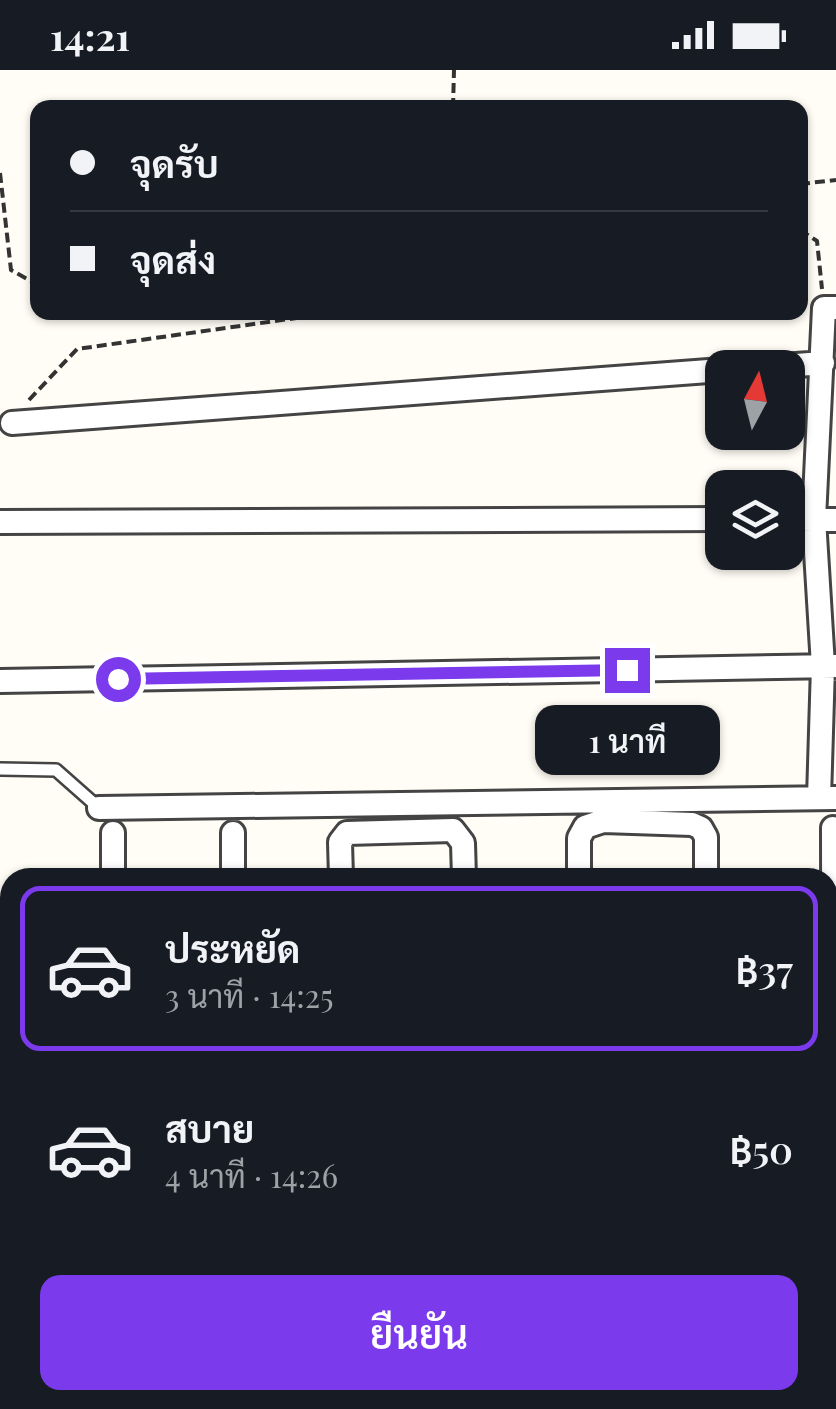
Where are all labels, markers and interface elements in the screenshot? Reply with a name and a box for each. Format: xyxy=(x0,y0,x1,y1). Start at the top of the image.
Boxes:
text: 14:21 xyxy=(50,10,130,61)
text: จุดรับ xyxy=(130,137,219,188)
text: จุดส่ง xyxy=(130,233,216,284)
north arrow xyxy=(705,350,805,450)
map controls xyxy=(705,350,805,570)
button: layers xyxy=(705,470,805,570)
route end xyxy=(605,648,650,693)
route start xyxy=(96,657,141,702)
callout: 1 นาที xyxy=(534,705,720,775)
text: 1 นาที xyxy=(589,718,666,761)
text: ประหยัด xyxy=(165,922,300,973)
icon: car xyxy=(45,924,135,1014)
text: ฿37 xyxy=(736,943,793,994)
text: 3 นาที · 14:25 xyxy=(165,973,333,1016)
text: สบาย xyxy=(165,1102,254,1153)
icon: car xyxy=(45,1104,135,1194)
text: ฿50 xyxy=(729,1123,793,1174)
text: 4 นาที · 14:26 xyxy=(165,1153,338,1196)
button: ยืนยัน xyxy=(40,1275,798,1390)

